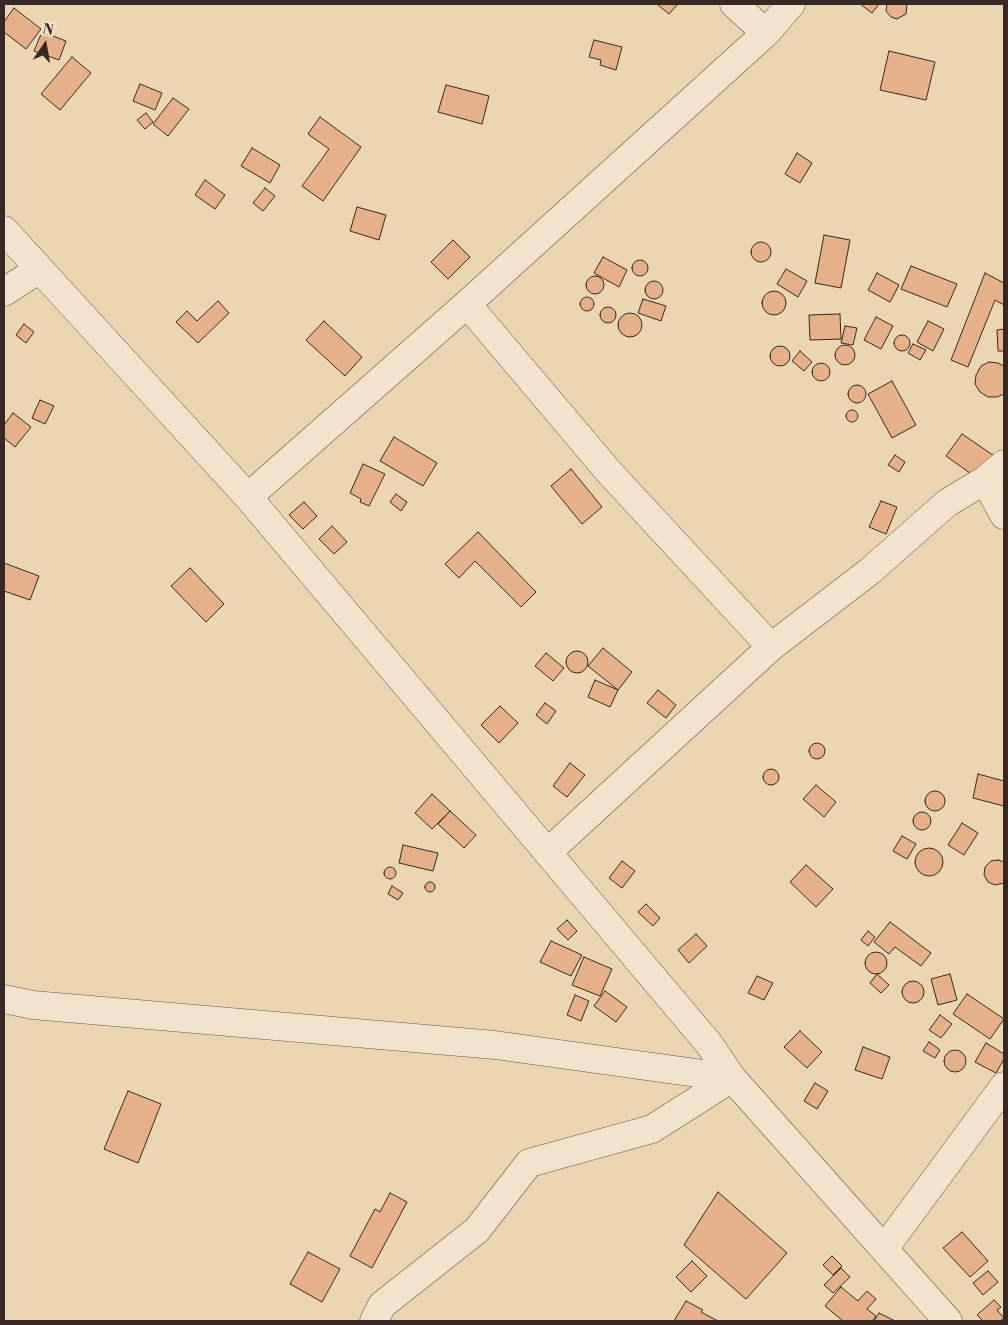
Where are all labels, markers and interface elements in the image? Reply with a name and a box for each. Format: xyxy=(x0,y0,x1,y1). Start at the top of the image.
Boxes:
north arrow xyxy=(20,20,70,70)
text: N xyxy=(41,20,55,40)

